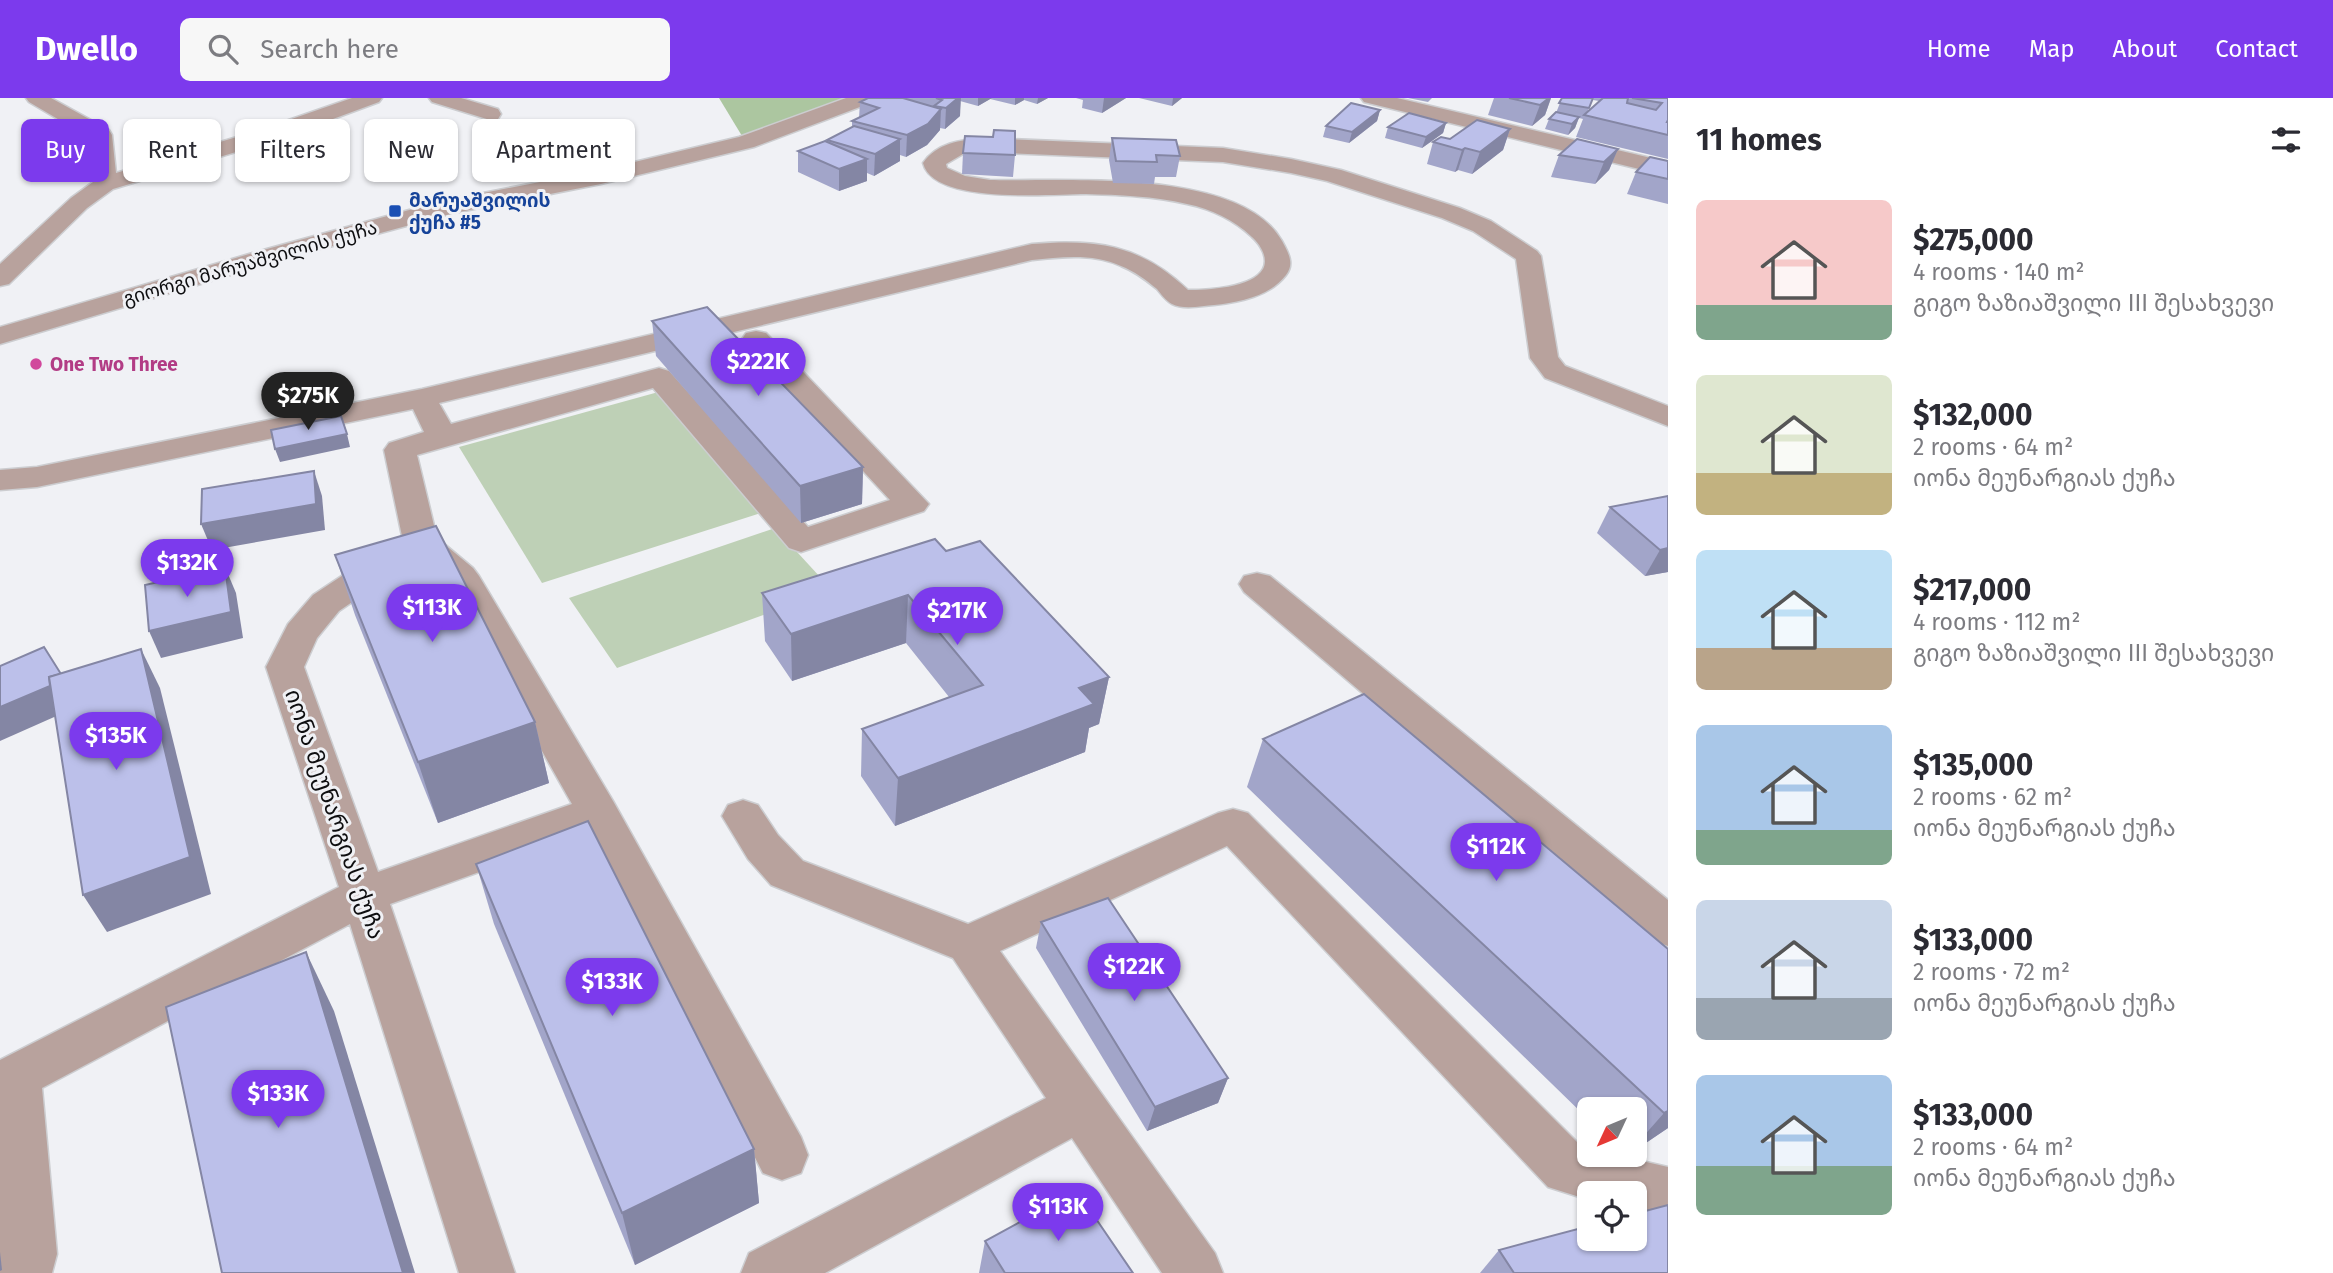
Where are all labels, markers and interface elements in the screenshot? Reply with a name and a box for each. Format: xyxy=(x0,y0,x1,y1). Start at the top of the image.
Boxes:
search box xyxy=(180,18,670,81)
text: Dwello xyxy=(35,29,138,69)
icon: search xyxy=(204,30,242,68)
text: Search here xyxy=(260,34,399,65)
text: Home xyxy=(1927,35,1991,63)
text: Map xyxy=(2029,35,2075,63)
text: About xyxy=(2113,35,2177,63)
text: Contact xyxy=(2215,35,2298,63)
chip: Buy xyxy=(21,119,109,182)
chip: Rent xyxy=(123,119,221,182)
chip: Filters xyxy=(235,119,350,182)
chip: New xyxy=(364,119,458,182)
chip: Apartment xyxy=(472,119,635,182)
icon: filters xyxy=(2267,121,2305,159)
text: 11 homes xyxy=(1696,122,1822,158)
place label: მარუაშვილის ქუჩა #5 xyxy=(409,189,550,234)
marker: მარუაშვილის ქუჩა #5 xyxy=(387,203,403,219)
street label: გიორგი მარუაშვილის ქუჩა xyxy=(120,216,380,311)
text: $275,000 xyxy=(1913,222,2034,258)
icon: home xyxy=(1752,228,1836,312)
text: 4 rooms · 140 m² xyxy=(1913,258,2084,286)
text: გიგო ზაზიაშვილი III შესახვევი xyxy=(1913,289,2274,317)
pin: $222K xyxy=(709,338,807,398)
text: $222K xyxy=(727,347,789,375)
place label: One Two Three xyxy=(50,353,178,376)
marker: One Two Three xyxy=(28,356,44,372)
pin: $275K xyxy=(259,372,357,432)
text: $275K xyxy=(277,381,339,409)
text: $132,000 xyxy=(1913,397,2033,433)
icon: home xyxy=(1752,403,1836,487)
text: 2 rooms · 64 m² xyxy=(1913,433,2073,461)
text: იონა მეუნარგიას ქუჩა xyxy=(1913,464,2176,492)
pin: $132K xyxy=(138,540,236,599)
text: $132K xyxy=(157,548,217,576)
text: $217,000 xyxy=(1913,572,2031,608)
icon: home xyxy=(1752,578,1836,662)
pin: $113K xyxy=(383,584,481,644)
pin: $217K xyxy=(908,588,1006,647)
text: $113K xyxy=(402,593,462,621)
text: $217K xyxy=(927,596,987,624)
text: 4 rooms · 112 m² xyxy=(1913,608,2080,636)
text: გიგო ზაზიაშვილი III შესახვევი xyxy=(1913,639,2274,667)
street label: იონა მეუნარგიას ქუჩა xyxy=(279,685,391,943)
pin: $135K xyxy=(67,712,165,772)
text: $135K xyxy=(85,721,147,749)
text: $135,000 xyxy=(1913,747,2033,783)
icon: home xyxy=(1752,753,1836,837)
text: 2 rooms · 62 m² xyxy=(1913,783,2072,811)
text: იონა მეუნარგიას ქუჩა xyxy=(1913,814,2176,842)
pin: $112K xyxy=(1447,824,1545,883)
text: $112K xyxy=(1466,832,1526,860)
text: $133,000 xyxy=(1913,922,2033,958)
icon: home xyxy=(1752,928,1836,1012)
pin: $122K xyxy=(1085,944,1183,1003)
text: $122K xyxy=(1104,952,1164,980)
pin: $133K xyxy=(563,958,661,1018)
text: 2 rooms · 72 m² xyxy=(1913,958,2070,986)
text: $133K xyxy=(582,967,642,995)
text: იონა მეუნარგიას ქუჩა xyxy=(1913,989,2176,1017)
pin: $133K xyxy=(229,1070,327,1130)
text: $133K xyxy=(248,1079,308,1107)
north arrow xyxy=(1577,1097,1647,1167)
map controls xyxy=(1577,1097,1647,1251)
text: $133,000 xyxy=(1913,1097,2033,1133)
icon: home xyxy=(1752,1103,1836,1187)
text: 2 rooms · 64 m² xyxy=(1913,1133,2073,1161)
text: იონა მეუნარგიას ქუჩა xyxy=(1913,1164,2176,1192)
button: locate xyxy=(1577,1181,1647,1251)
pin: $113K xyxy=(1009,1184,1107,1243)
text: $113K xyxy=(1028,1192,1088,1220)

